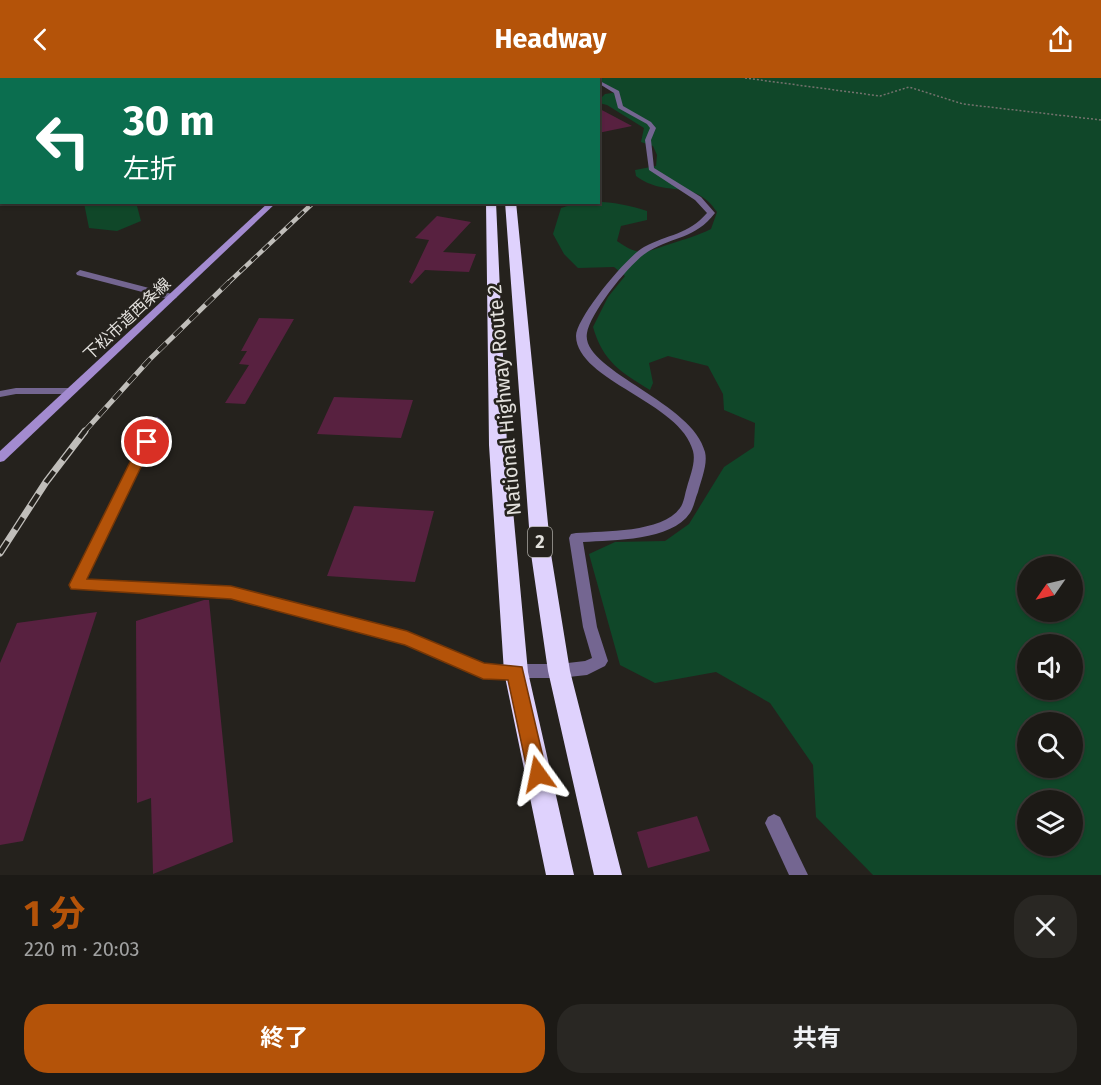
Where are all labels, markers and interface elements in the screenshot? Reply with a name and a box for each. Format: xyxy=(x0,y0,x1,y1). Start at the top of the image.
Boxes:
icon: back xyxy=(24,23,57,56)
text: Headway xyxy=(495,23,606,55)
icon: share xyxy=(1044,23,1077,56)
text: 30 m xyxy=(123,96,215,146)
icon: left xyxy=(24,102,102,180)
text: 左折 xyxy=(123,153,177,185)
street label: 下松市道西条線 xyxy=(80,274,174,364)
street label: National Highway Route 2 xyxy=(482,283,526,517)
pin xyxy=(121,416,172,467)
icon: arrive xyxy=(130,425,163,458)
road number: 2 xyxy=(528,527,552,557)
north arrow xyxy=(1017,556,1083,622)
map controls xyxy=(1017,556,1083,856)
button: sound xyxy=(1017,634,1083,700)
button: search xyxy=(1017,712,1083,778)
position arrow xyxy=(506,742,570,806)
button: layers xyxy=(1017,790,1083,856)
text: 1 分 xyxy=(24,892,85,936)
button: close xyxy=(1014,895,1077,958)
text: 220 m · 20:03 xyxy=(24,937,140,961)
button: 終了 xyxy=(24,1004,545,1073)
button: 共有 xyxy=(557,1004,1077,1073)

